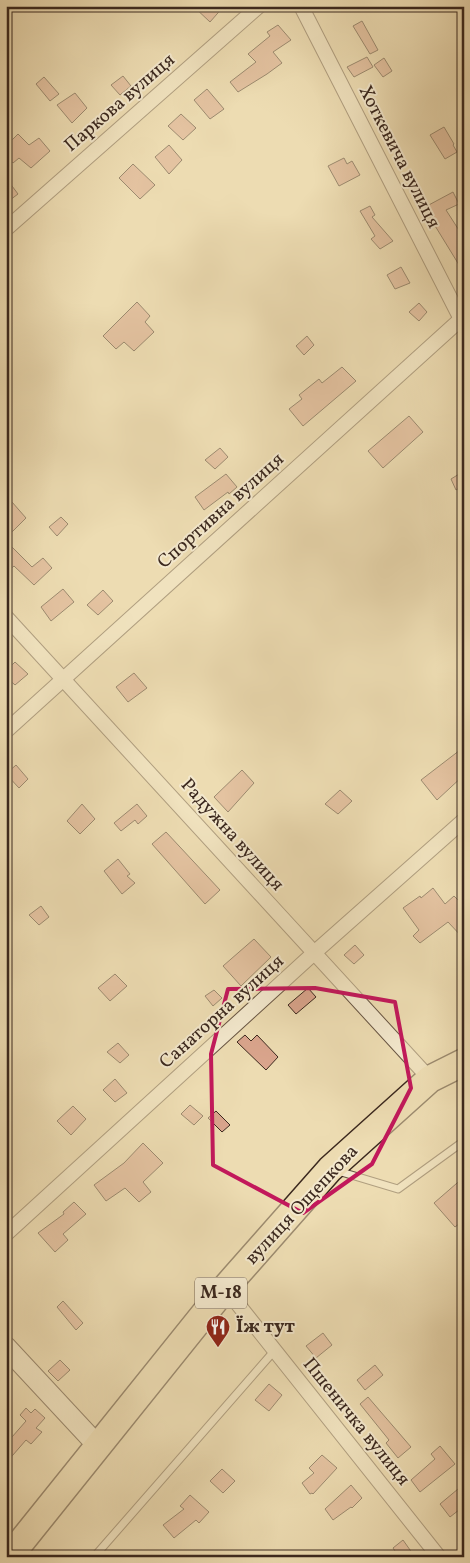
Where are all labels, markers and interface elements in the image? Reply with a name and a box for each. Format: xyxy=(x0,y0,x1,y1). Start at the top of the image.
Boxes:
street label: Паркова вулиця xyxy=(59,48,181,158)
street label: Хоткевича вулиця xyxy=(352,81,446,233)
street label: Спортивна вулиця xyxy=(152,447,290,575)
street label: Радужна вулиця xyxy=(174,773,290,897)
street label: Санаторна вулиця xyxy=(154,949,290,1075)
street label: вулиця Ощепкова xyxy=(239,1139,365,1271)
road number: М-18 xyxy=(195,1278,247,1309)
restaurant icon: Їж тут xyxy=(205,1314,231,1348)
place label: Їж тут xyxy=(236,1314,296,1340)
street label: Пшеничка вулиця xyxy=(296,1352,416,1492)

